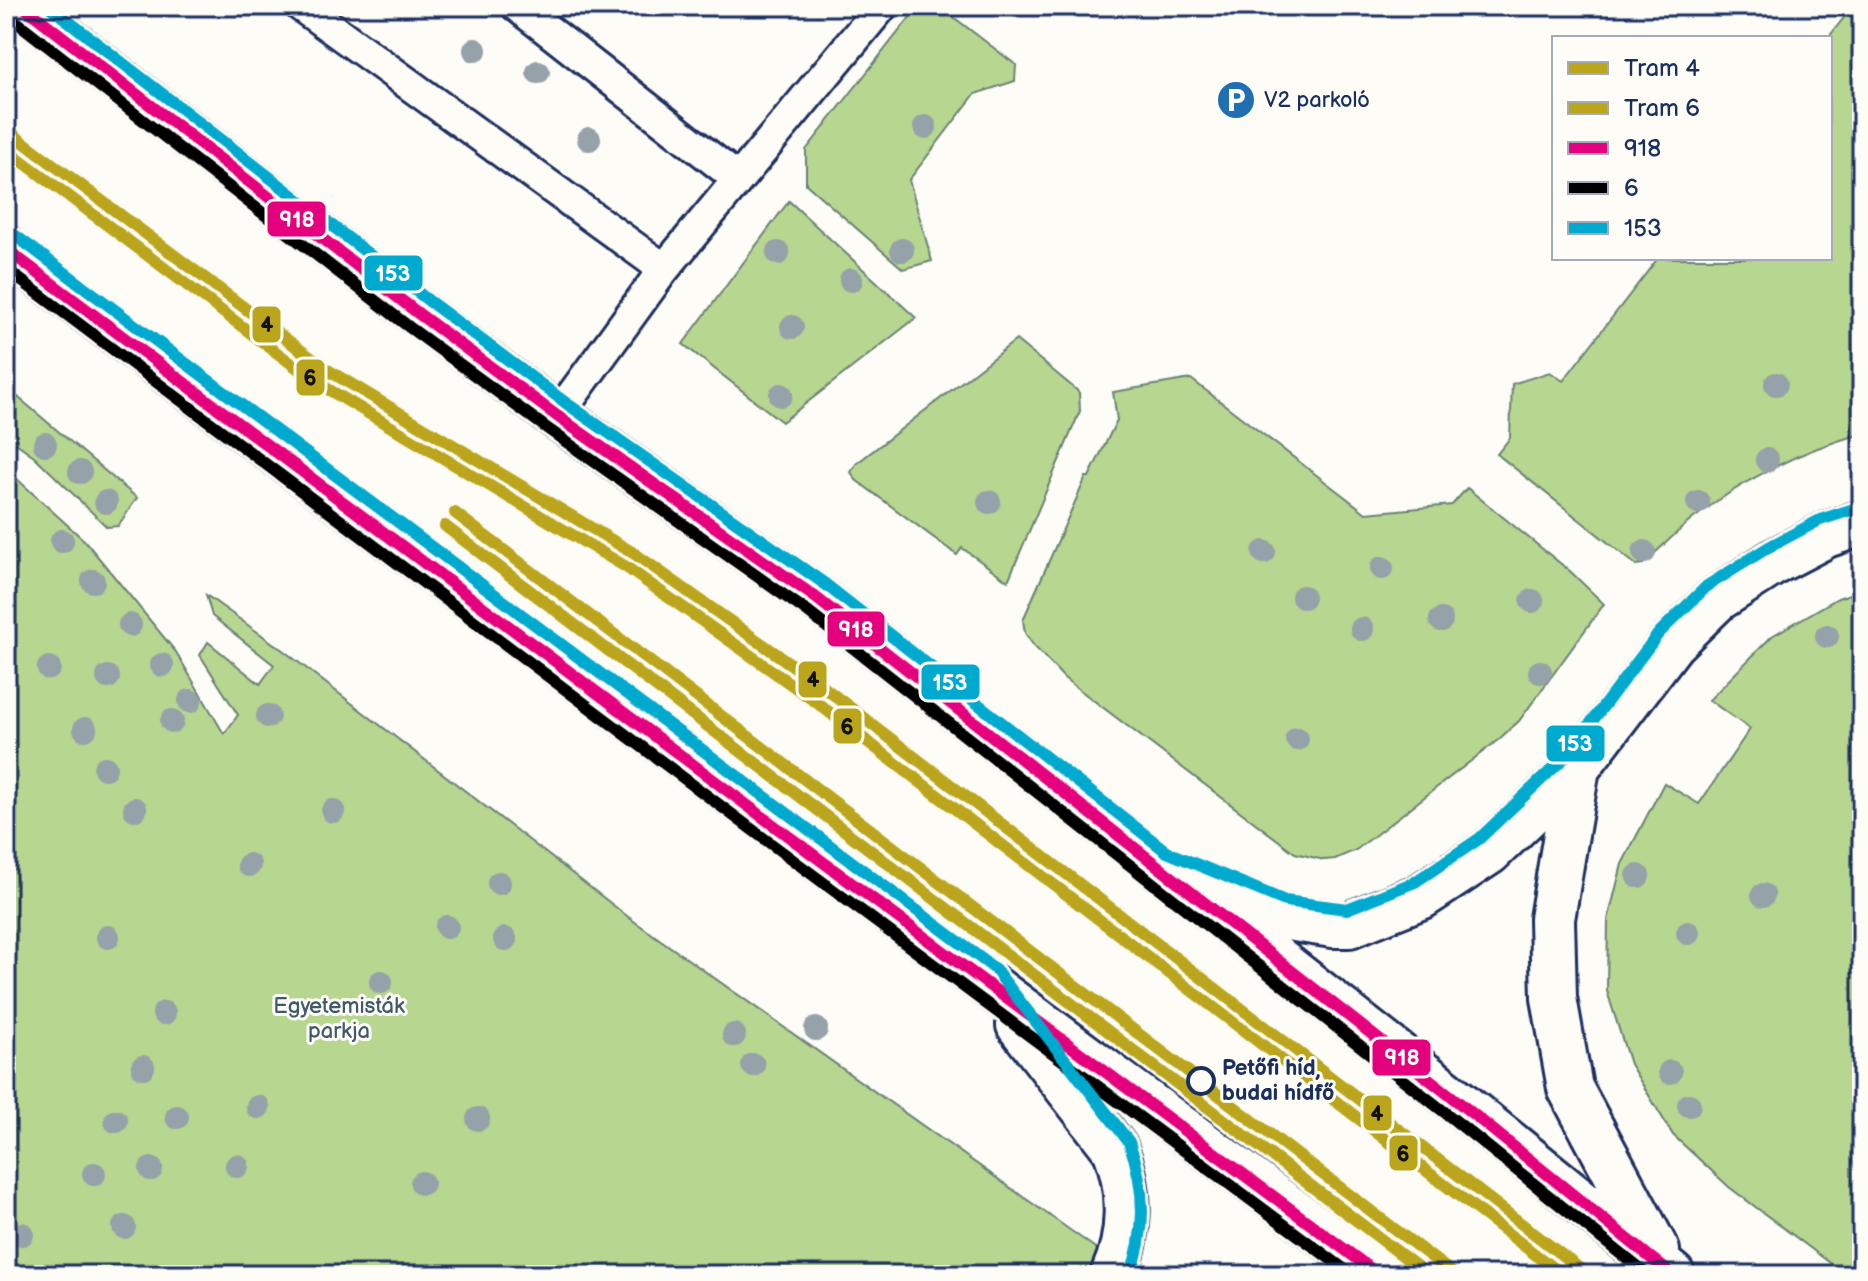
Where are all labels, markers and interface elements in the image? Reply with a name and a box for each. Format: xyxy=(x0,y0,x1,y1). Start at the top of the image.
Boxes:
legend xyxy=(1552,36,1832,260)
text: Tram 4 xyxy=(1624,54,1700,83)
parking icon: V2 parkoló xyxy=(1215,79,1257,121)
place label: V2 parkoló xyxy=(1264,87,1370,114)
text: Tram 6 xyxy=(1624,94,1700,123)
text: 918 xyxy=(1624,134,1661,163)
text: 6 xyxy=(1624,174,1639,203)
line badge: 918 xyxy=(266,200,327,238)
text: 918 xyxy=(279,207,315,234)
text: 153 xyxy=(1624,214,1662,243)
line badge: 153 xyxy=(363,254,424,292)
text: 153 xyxy=(376,261,411,288)
line badge: 4 xyxy=(251,305,282,344)
text: 4 xyxy=(261,312,274,339)
line badge: 6 xyxy=(295,358,326,397)
text: 6 xyxy=(303,365,317,392)
line badge: 918 xyxy=(826,610,886,648)
text: 918 xyxy=(838,617,874,644)
line badge: 4 xyxy=(797,660,828,699)
line badge: 153 xyxy=(920,663,981,701)
text: 4 xyxy=(807,667,820,694)
text: 153 xyxy=(933,670,968,697)
line badge: 6 xyxy=(832,707,863,745)
text: 6 xyxy=(840,714,854,741)
line badge: 153 xyxy=(1545,724,1606,763)
text: 153 xyxy=(1558,731,1593,758)
park label: Egyetemisták parkja xyxy=(273,993,405,1045)
line badge: 918 xyxy=(1371,1038,1432,1077)
text: 918 xyxy=(1384,1045,1420,1072)
place label: Petőfi híd, budai hídfő xyxy=(1222,1055,1334,1107)
marker: Petőfi híd, budai hídfő xyxy=(1187,1067,1215,1095)
line badge: 4 xyxy=(1362,1094,1393,1132)
text: 4 xyxy=(1371,1101,1384,1128)
line badge: 6 xyxy=(1388,1134,1419,1172)
text: 6 xyxy=(1396,1141,1410,1168)

